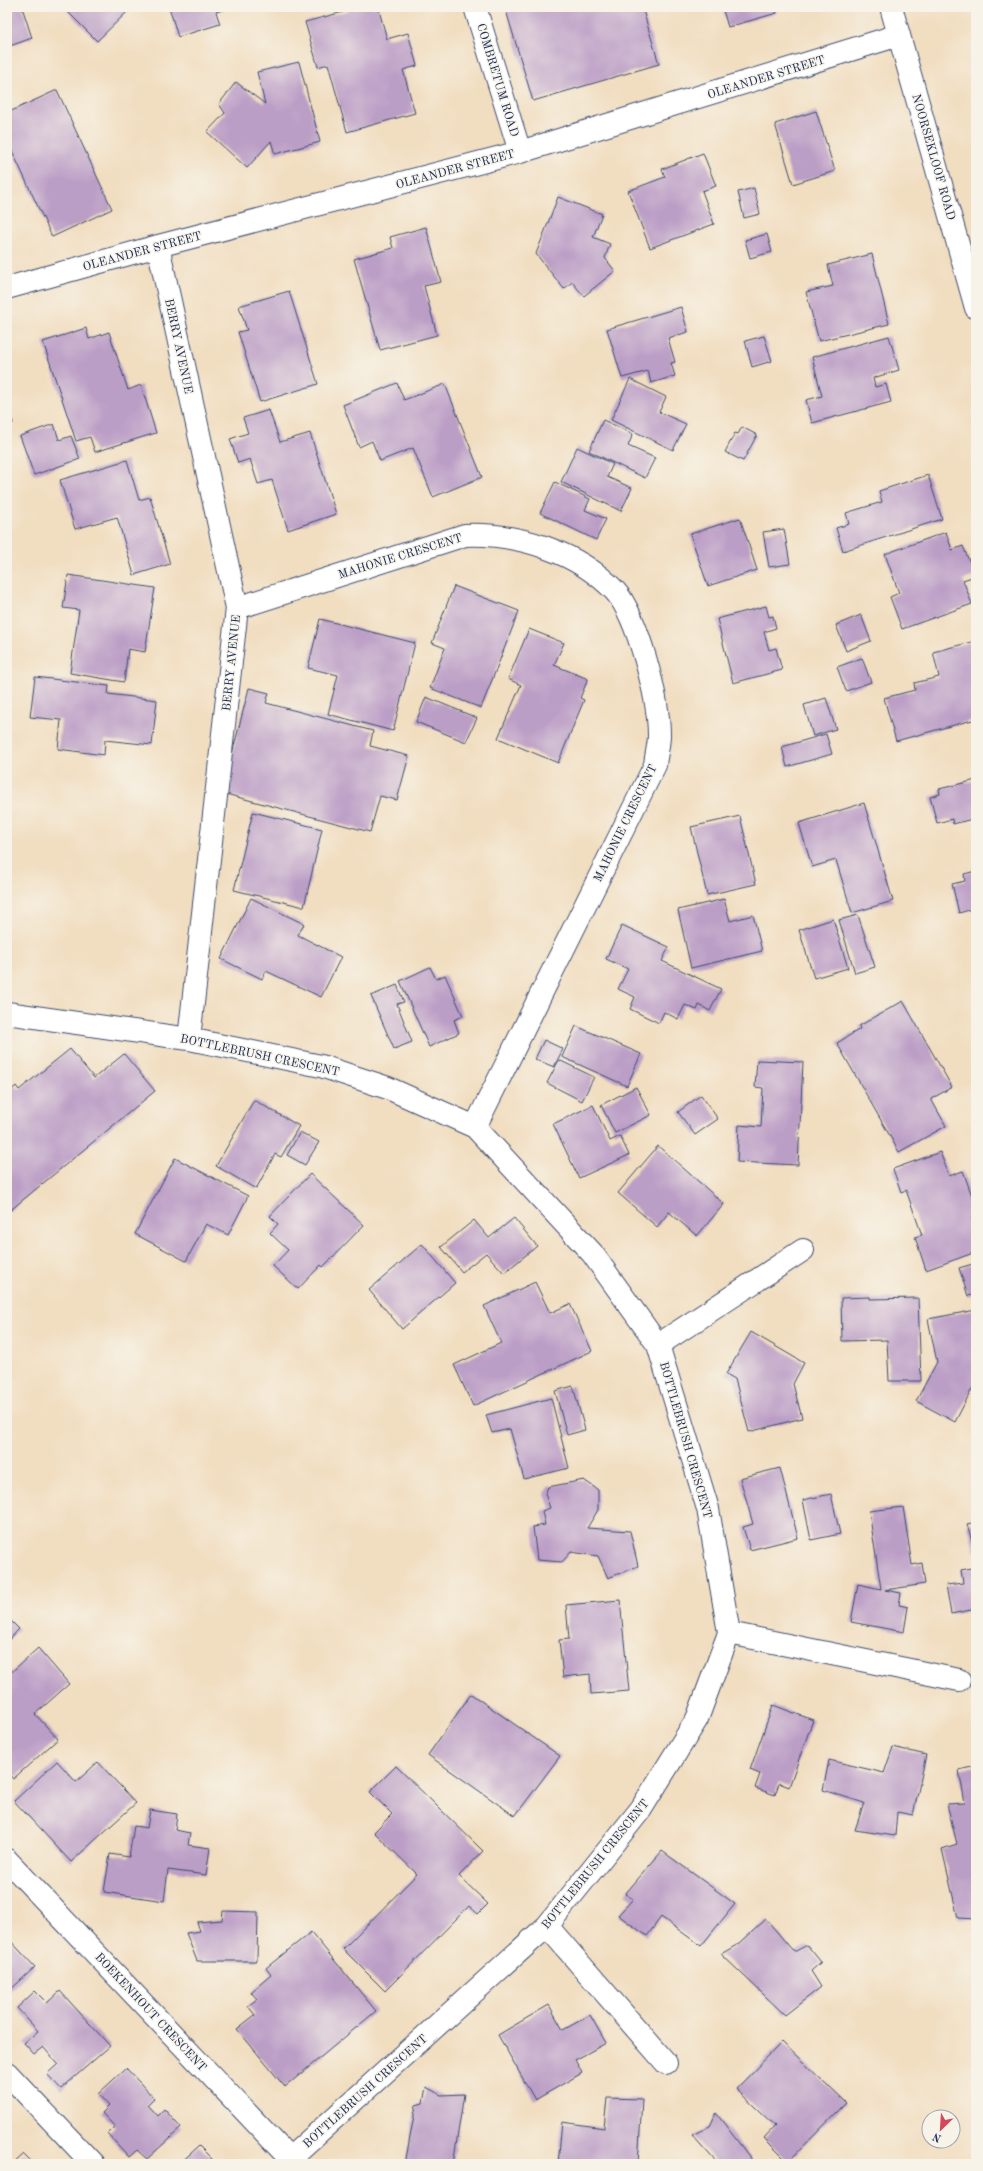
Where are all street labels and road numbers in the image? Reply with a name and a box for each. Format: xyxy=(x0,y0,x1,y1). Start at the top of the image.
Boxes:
street label: COMBRETUM ROAD xyxy=(474,22,520,138)
street label: OLEANDER STREET xyxy=(706,54,827,102)
street label: NOORSEKLOOF ROAD xyxy=(909,93,957,222)
street label: OLEANDER STREET xyxy=(395,148,516,192)
street label: OLEANDER STREET xyxy=(82,230,203,274)
street label: BERRY AVENUE xyxy=(162,298,194,395)
street label: MAHONIE CRESCENT xyxy=(337,532,464,582)
street label: BERRY AVENUE xyxy=(221,614,243,712)
street label: MAHONIE CRESCENT xyxy=(592,763,660,884)
street label: BOTTLEBRUSH CRESCENT xyxy=(179,1033,341,1079)
street label: BOTTLEBRUSH CRESCENT xyxy=(657,1360,713,1520)
street label: BOTTLEBRUSH CRESCENT xyxy=(540,1798,652,1932)
street label: BOEKENHOUT CRESCENT xyxy=(92,1951,208,2074)
street label: BOTTLEBRUSH CRESCENT xyxy=(301,2033,430,2151)

